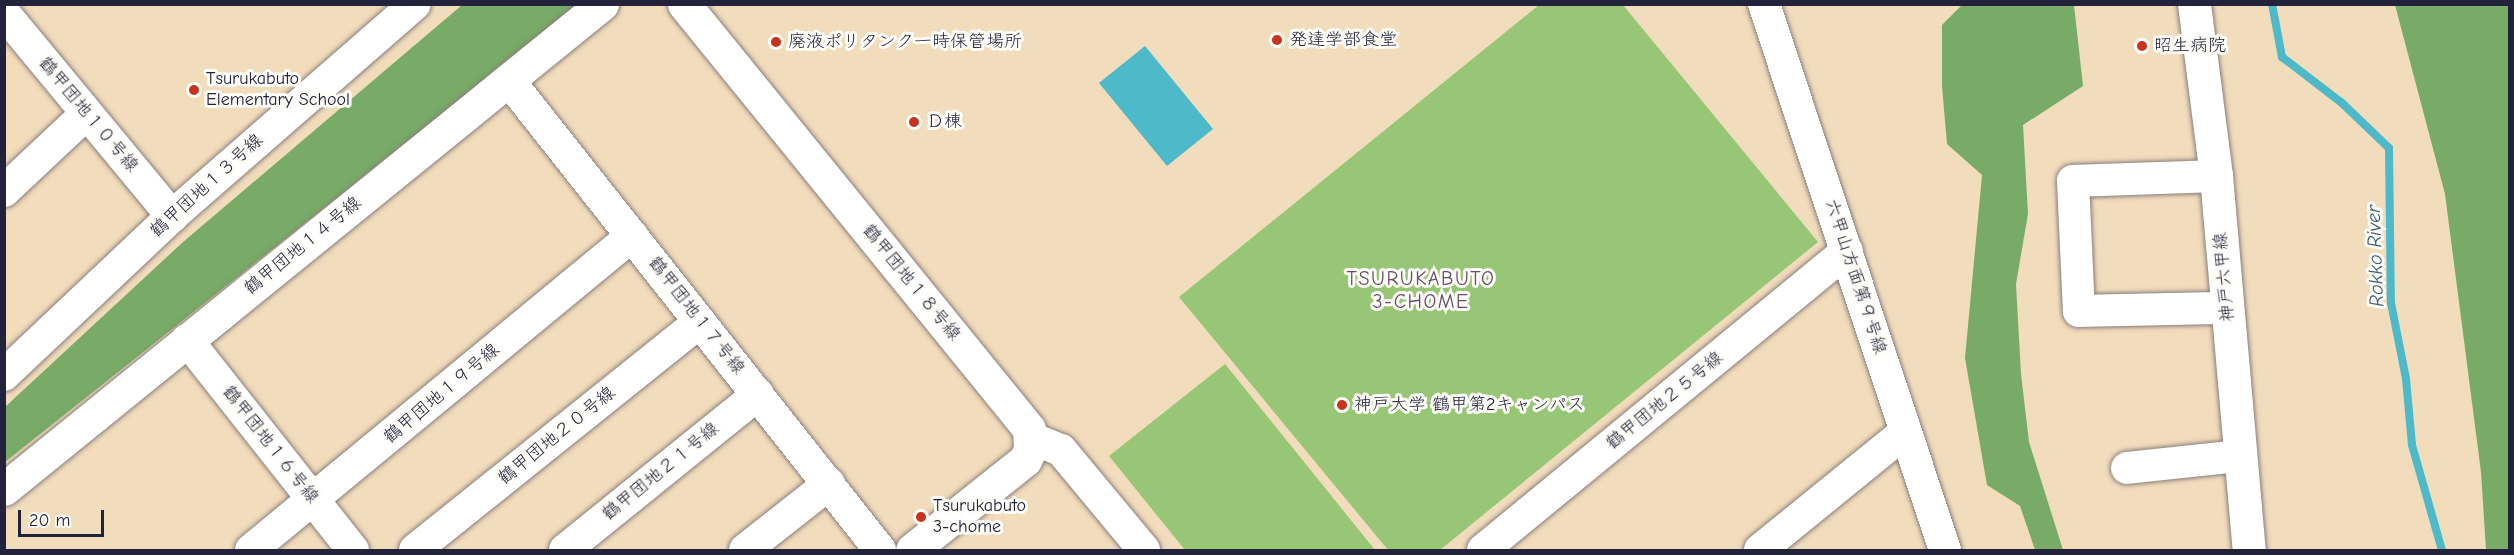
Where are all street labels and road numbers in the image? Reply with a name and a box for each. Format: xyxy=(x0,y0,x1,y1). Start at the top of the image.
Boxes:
street label: 鶴甲団地１０号線 xyxy=(33,53,143,177)
street label: 鶴甲団地１３号線 xyxy=(146,130,268,242)
street label: 鶴甲団地１４号線 xyxy=(240,192,366,300)
street label: 六甲山方面第９号線 xyxy=(1820,197,1890,357)
street label: 鶴甲団地１８号線 xyxy=(857,220,965,346)
street label: 神戸六甲線 xyxy=(2210,231,2240,323)
street label: 鶴甲団地１７号線 xyxy=(643,253,749,379)
street label: 鶴甲団地１９号線 xyxy=(380,339,504,449)
street label: 鶴甲団地２５号線 xyxy=(1602,347,1728,455)
street label: 鶴甲団地１６号線 xyxy=(217,382,323,508)
street label: 鶴甲団地２０号線 xyxy=(494,382,620,490)
street label: 鶴甲団地２１号線 xyxy=(598,418,724,526)

